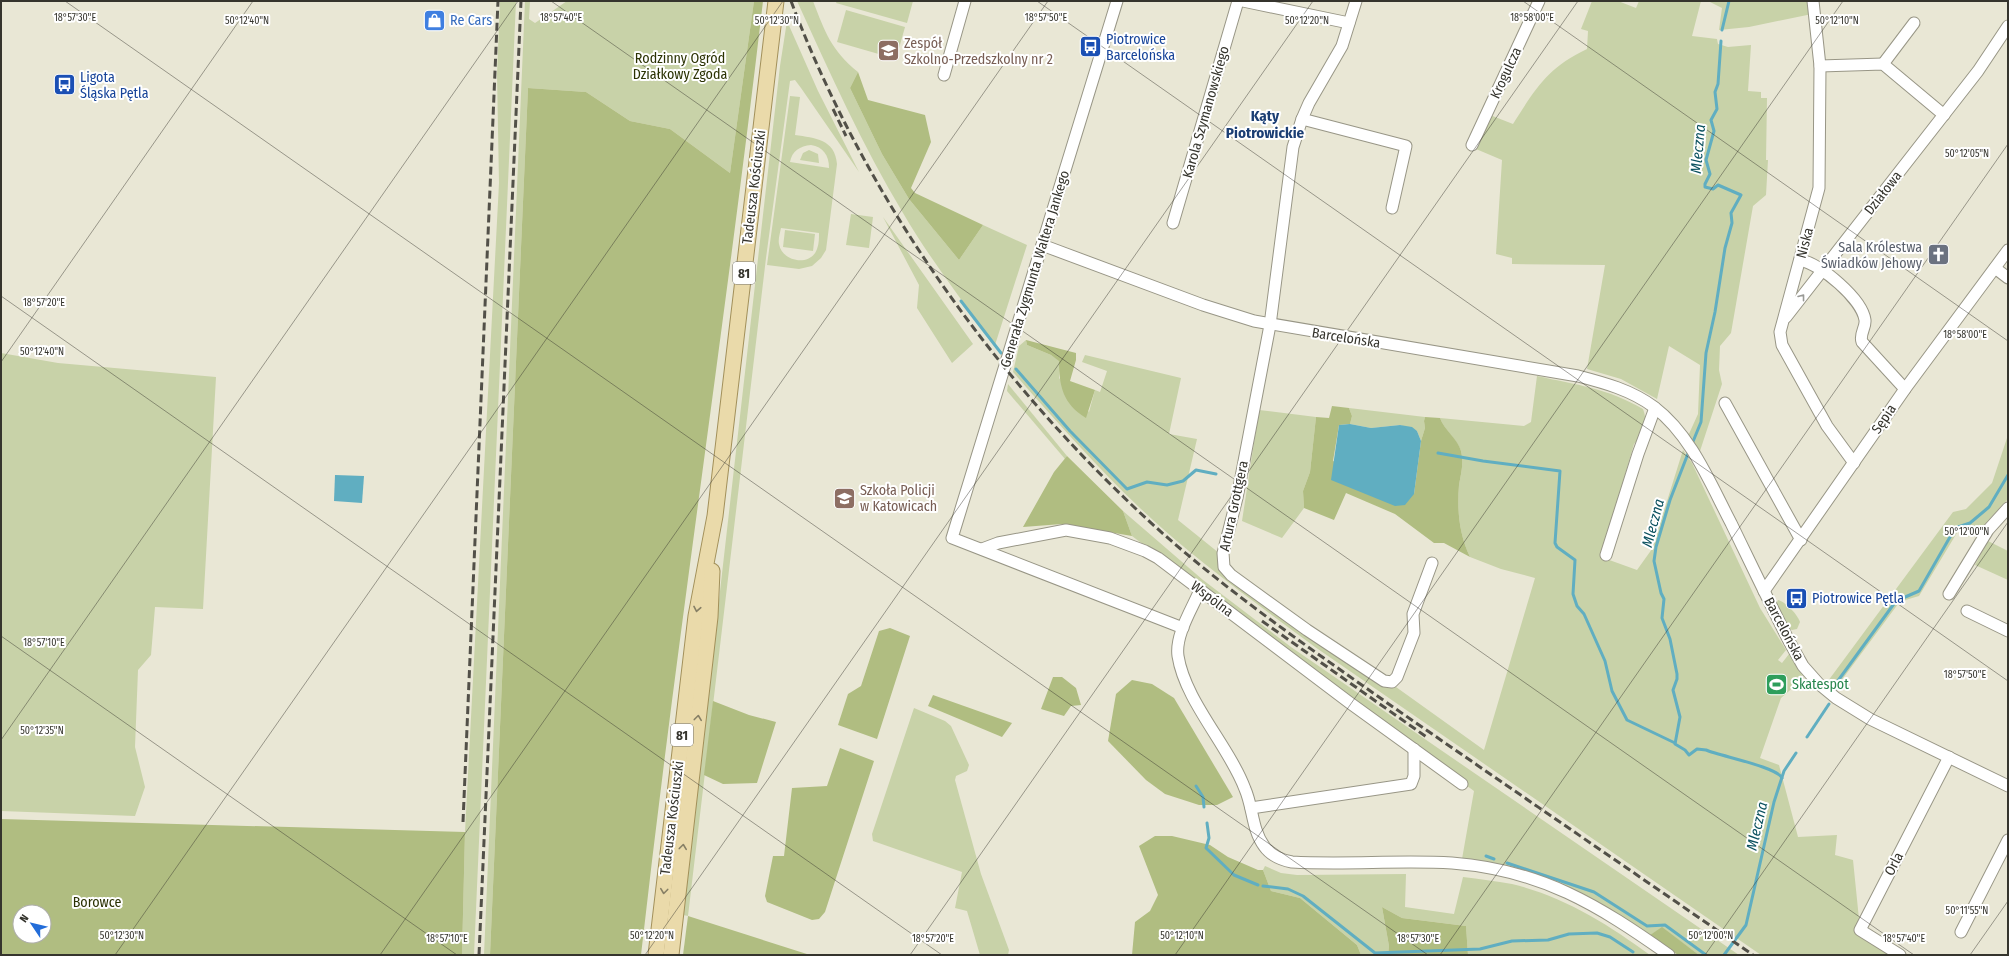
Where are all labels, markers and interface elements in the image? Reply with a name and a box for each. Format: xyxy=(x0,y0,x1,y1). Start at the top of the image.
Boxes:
shop icon: Re Cars xyxy=(421,7,447,33)
text: 18°57'30"E xyxy=(54,12,96,24)
place label: Re Cars xyxy=(450,12,492,29)
text: 18°57'40"E xyxy=(540,12,582,24)
text: 18°57'50"E xyxy=(1025,12,1067,24)
text: 18°58'00"E xyxy=(1510,12,1554,24)
text: 50°12'40"N xyxy=(225,15,269,27)
text: 50°12'30"N xyxy=(755,15,799,27)
text: 50°12'20"N xyxy=(1285,15,1329,27)
text: 50°12'10"N xyxy=(1815,15,1859,27)
place label: Piotrowice Barcelońska xyxy=(1106,31,1175,64)
bus stop icon: Piotrowice Barcelońska xyxy=(1078,34,1104,60)
place label: Zespół Szkolno-Przedszkolny nr 2 xyxy=(904,35,1053,68)
school or university icon: Zespół Szkolno-Przedszkolny nr 2 xyxy=(876,38,902,64)
street label: Karola Szymanowskiego xyxy=(1179,44,1233,180)
street label: Krogulcza xyxy=(1487,44,1525,101)
park label: Rodzinny Ogród Działkowy Zgoda xyxy=(633,50,727,83)
place label: Ligota Śląska Pętla xyxy=(80,69,149,102)
bus stop icon: Ligota Śląska Pętla xyxy=(51,72,77,98)
district label: Kąty Piotrowickie xyxy=(1226,107,1305,142)
water label: Mleczna xyxy=(1687,123,1709,174)
street label: Tadeusza Kościuszki xyxy=(739,129,769,245)
text: 50°12'05"N xyxy=(1945,148,1989,160)
street label: Generała Zygmunta Waltera Jankego xyxy=(997,168,1073,370)
street label: Działowa xyxy=(1861,168,1905,218)
street label: Niska xyxy=(1793,226,1817,260)
place label: Sala Królestwa Świadków Jehowy xyxy=(1821,239,1923,272)
church icon: Sala Królestwa Świadków Jehowy xyxy=(1925,242,1951,268)
road number: 81 xyxy=(733,262,755,284)
one-way arrow xyxy=(1797,294,1804,301)
text: 18°57'20"E xyxy=(23,297,65,309)
street label: Barcelońska xyxy=(1311,324,1382,352)
text: 18°58'00"E xyxy=(1943,329,1987,341)
text: 50°12'40"N xyxy=(20,346,64,358)
street label: Sępia xyxy=(1868,401,1900,437)
street label: Artura Grottgera xyxy=(1216,459,1252,553)
place label: Szkoła Policji w Katowicach xyxy=(860,482,937,515)
school or university icon: Szkoła Policji w Katowicach xyxy=(831,485,857,511)
water label: Mleczna xyxy=(1638,497,1668,549)
text: 50°12'00"N xyxy=(1945,526,1989,538)
street label: Wspólna xyxy=(1187,577,1237,621)
bus stop icon: Piotrowice Pętla xyxy=(1784,585,1810,611)
place label: Piotrowice Pętla xyxy=(1812,590,1904,607)
street label: Barcelońska xyxy=(1760,594,1808,664)
one-way arrow xyxy=(694,606,702,612)
text: 18°57'10"E xyxy=(23,637,65,649)
text: 18°57'50"E xyxy=(1944,669,1986,681)
sports icon: Skatespot xyxy=(1763,671,1789,697)
place label: Skatespot xyxy=(1792,676,1849,693)
one-way arrow xyxy=(694,715,703,721)
road number: 81 xyxy=(671,724,693,746)
text: 50°12'35"N xyxy=(20,725,64,737)
street label: Tadeusza Kościuszki xyxy=(657,760,687,876)
water label: Mleczna xyxy=(1743,800,1771,852)
one-way arrow xyxy=(679,844,688,850)
street label: Orla xyxy=(1881,849,1907,879)
one-way arrow xyxy=(660,888,669,894)
park label: Borowce xyxy=(73,894,121,911)
north arrow xyxy=(12,904,52,944)
text: 50°11'55"N xyxy=(1946,905,1988,917)
text: N xyxy=(17,912,31,925)
text: 50°12'30"N xyxy=(100,930,144,942)
text: 50°12'20"N xyxy=(630,930,674,942)
text: 50°12'10"N xyxy=(1160,930,1204,942)
text: 50°12'00"N xyxy=(1689,930,1733,942)
text: 18°57'10"E xyxy=(426,933,468,945)
text: 18°57'20"E xyxy=(912,933,954,945)
text: 18°57'30"E xyxy=(1397,933,1439,945)
text: 18°57'40"E xyxy=(1883,933,1925,945)

